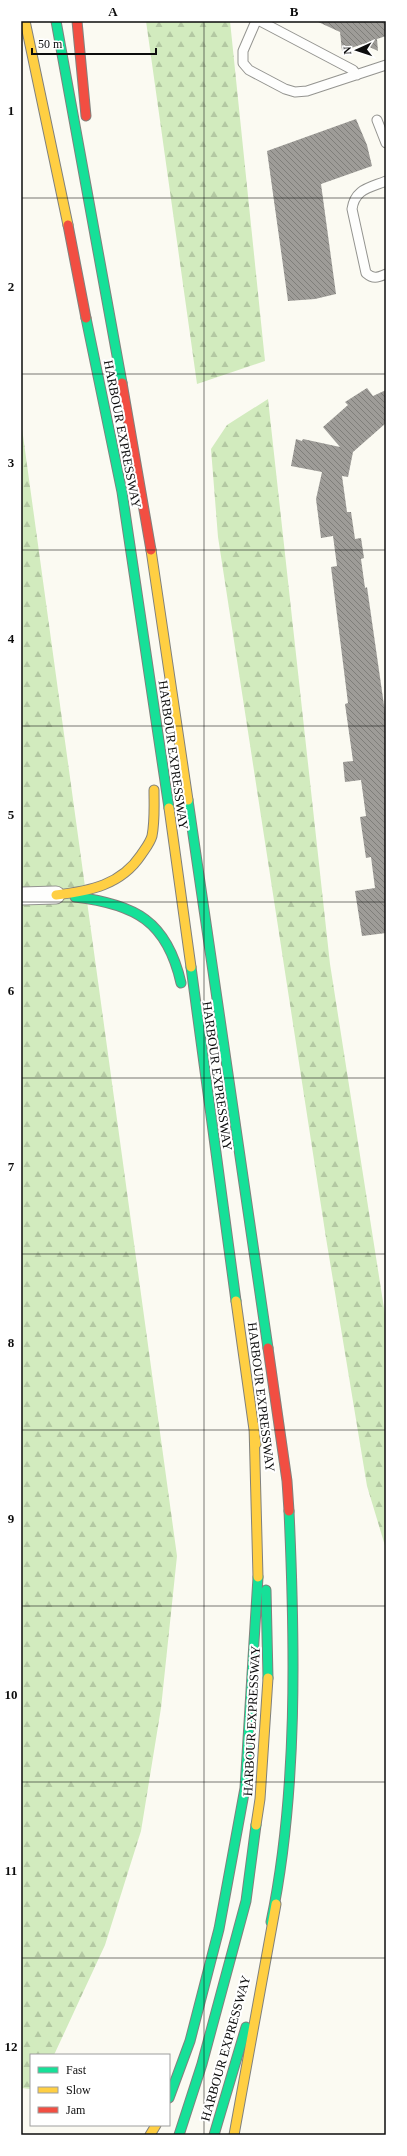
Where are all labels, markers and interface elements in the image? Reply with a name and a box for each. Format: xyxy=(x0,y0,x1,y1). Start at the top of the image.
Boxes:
text: A xyxy=(108,4,118,19)
text: B xyxy=(290,4,299,19)
scale bar xyxy=(32,30,156,56)
north arrow xyxy=(337,30,377,70)
text: 50 m xyxy=(38,37,63,51)
text: N xyxy=(341,46,353,55)
text: 1 xyxy=(8,103,14,118)
text: 2 xyxy=(8,279,14,294)
street label: HARBOUR EXPRESSWAY xyxy=(101,359,144,510)
text: 3 xyxy=(8,455,15,470)
text: 4 xyxy=(8,631,15,646)
street label: HARBOUR EXPRESSWAY xyxy=(156,679,192,831)
text: 5 xyxy=(8,807,15,822)
text: 6 xyxy=(8,983,15,998)
street label: HARBOUR EXPRESSWAY xyxy=(200,1000,236,1152)
text: 7 xyxy=(8,1159,15,1174)
street label: HARBOUR EXPRESSWAY xyxy=(245,1321,278,1473)
text: 8 xyxy=(8,1335,15,1350)
text: 9 xyxy=(8,1511,15,1526)
street label: HARBOUR EXPRESSWAY xyxy=(240,1645,263,1797)
text: 10 xyxy=(5,1687,18,1702)
text: 11 xyxy=(5,1863,17,1878)
street label: HARBOUR EXPRESSWAY xyxy=(197,1973,254,2123)
text: 12 xyxy=(5,2039,18,2054)
legend xyxy=(30,2054,170,2126)
text: Fast xyxy=(66,2063,87,2077)
text: Slow xyxy=(66,2083,91,2097)
text: Jam xyxy=(66,2103,86,2117)

